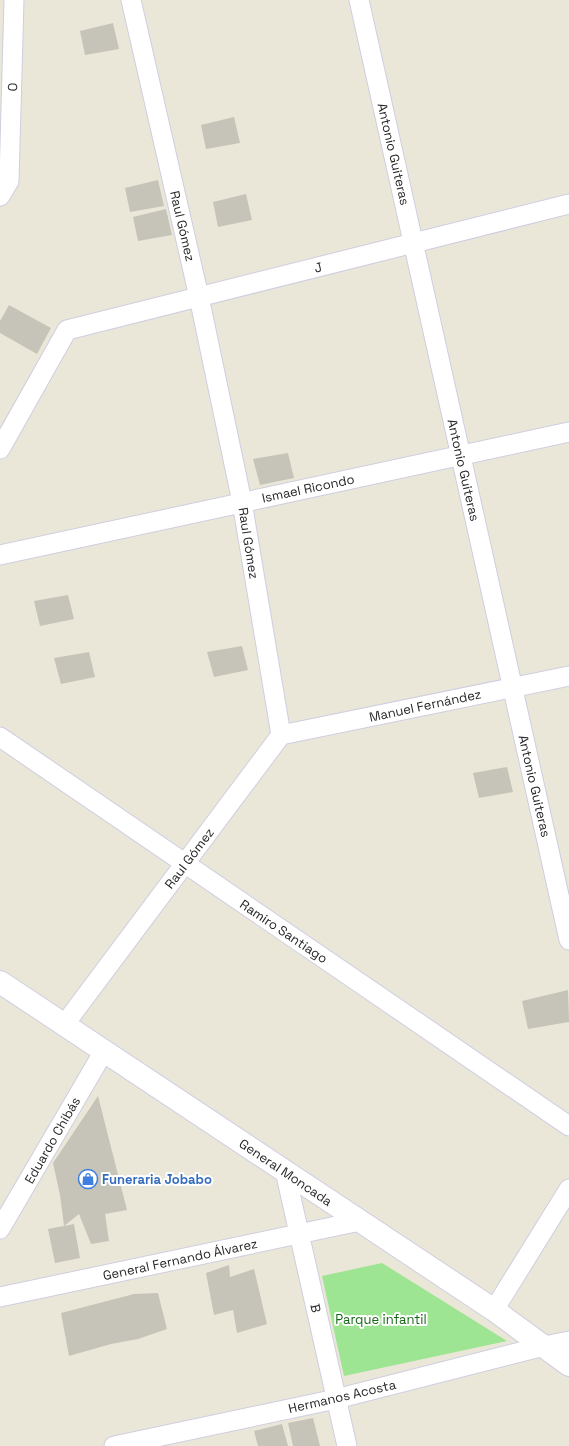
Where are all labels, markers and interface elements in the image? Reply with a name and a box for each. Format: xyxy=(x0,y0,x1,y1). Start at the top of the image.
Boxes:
street label: O xyxy=(4,83,21,92)
street label: Antonio Guiteras xyxy=(373,101,414,207)
street label: Raul Gómez xyxy=(166,189,199,263)
street label: J xyxy=(312,258,324,277)
street label: Antonio Guiteras xyxy=(443,417,484,523)
street label: Ismael Ricondo xyxy=(260,470,356,507)
street label: Raul Gómez xyxy=(234,506,263,580)
street label: Manuel Fernández xyxy=(367,685,483,726)
street label: Antonio Guiteras xyxy=(514,733,555,839)
street label: Raul Gómez xyxy=(161,824,218,892)
street label: Ramiro Santiago xyxy=(237,896,331,967)
street label: Eduardo Chibás xyxy=(21,1094,84,1187)
street label: General Moncada xyxy=(236,1135,336,1210)
shop icon: Funeraria Jobabo xyxy=(77,1168,99,1190)
place label: Funeraria Jobabo xyxy=(102,1171,212,1188)
street label: General Fernando Álvarez xyxy=(101,1235,259,1284)
street label: B xyxy=(306,1302,325,1314)
park label: Parque infantil xyxy=(335,1311,427,1328)
street label: Hermanos Acosta xyxy=(287,1376,398,1417)

